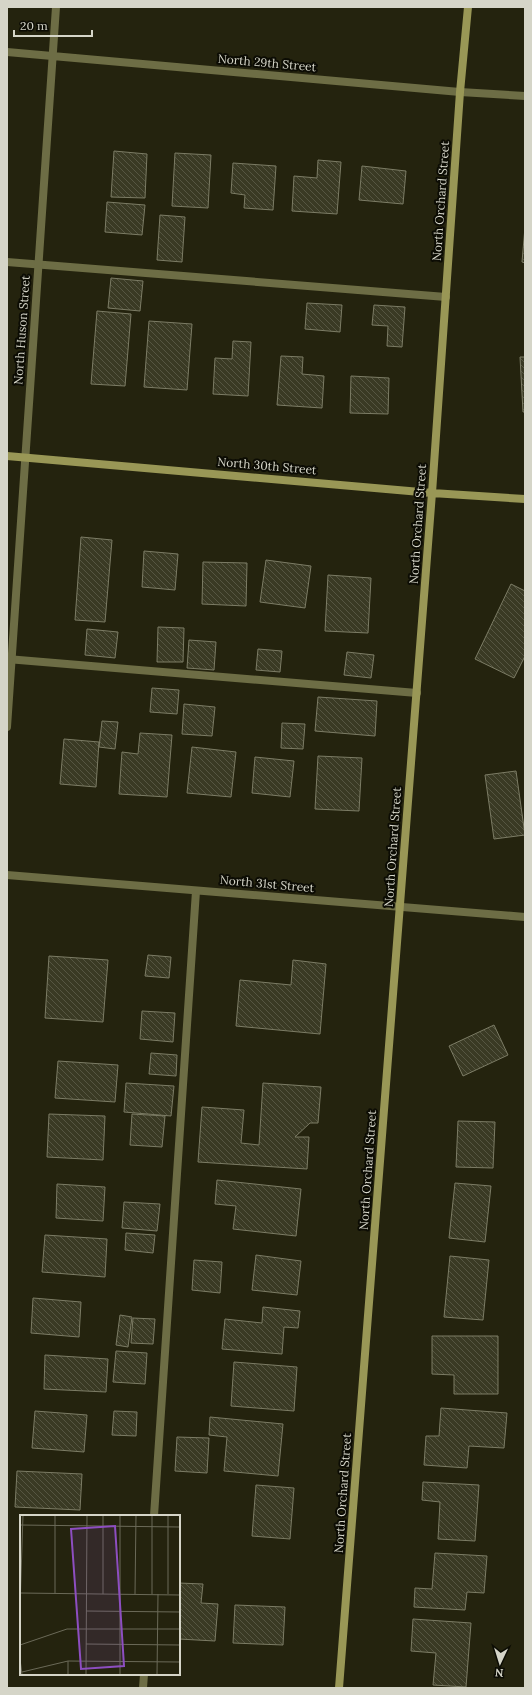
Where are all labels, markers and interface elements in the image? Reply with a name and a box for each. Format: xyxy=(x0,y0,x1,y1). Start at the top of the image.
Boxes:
scale bar xyxy=(14,12,92,38)
text: 20 m xyxy=(20,18,48,33)
street label: North 29th Street xyxy=(217,51,317,74)
street label: North Orchard Street xyxy=(429,140,452,261)
street label: North Huson Street xyxy=(10,274,33,385)
street label: North 30th Street xyxy=(217,454,318,477)
street label: North Orchard Street xyxy=(406,463,429,584)
street label: North Orchard Street xyxy=(381,786,404,907)
street label: North 31st Street xyxy=(219,872,315,895)
street label: North Orchard Street xyxy=(356,1109,379,1230)
street label: North Orchard Street xyxy=(331,1432,354,1553)
inset map xyxy=(20,1515,180,1675)
north arrow xyxy=(480,1643,520,1683)
text: N xyxy=(494,1666,504,1680)

